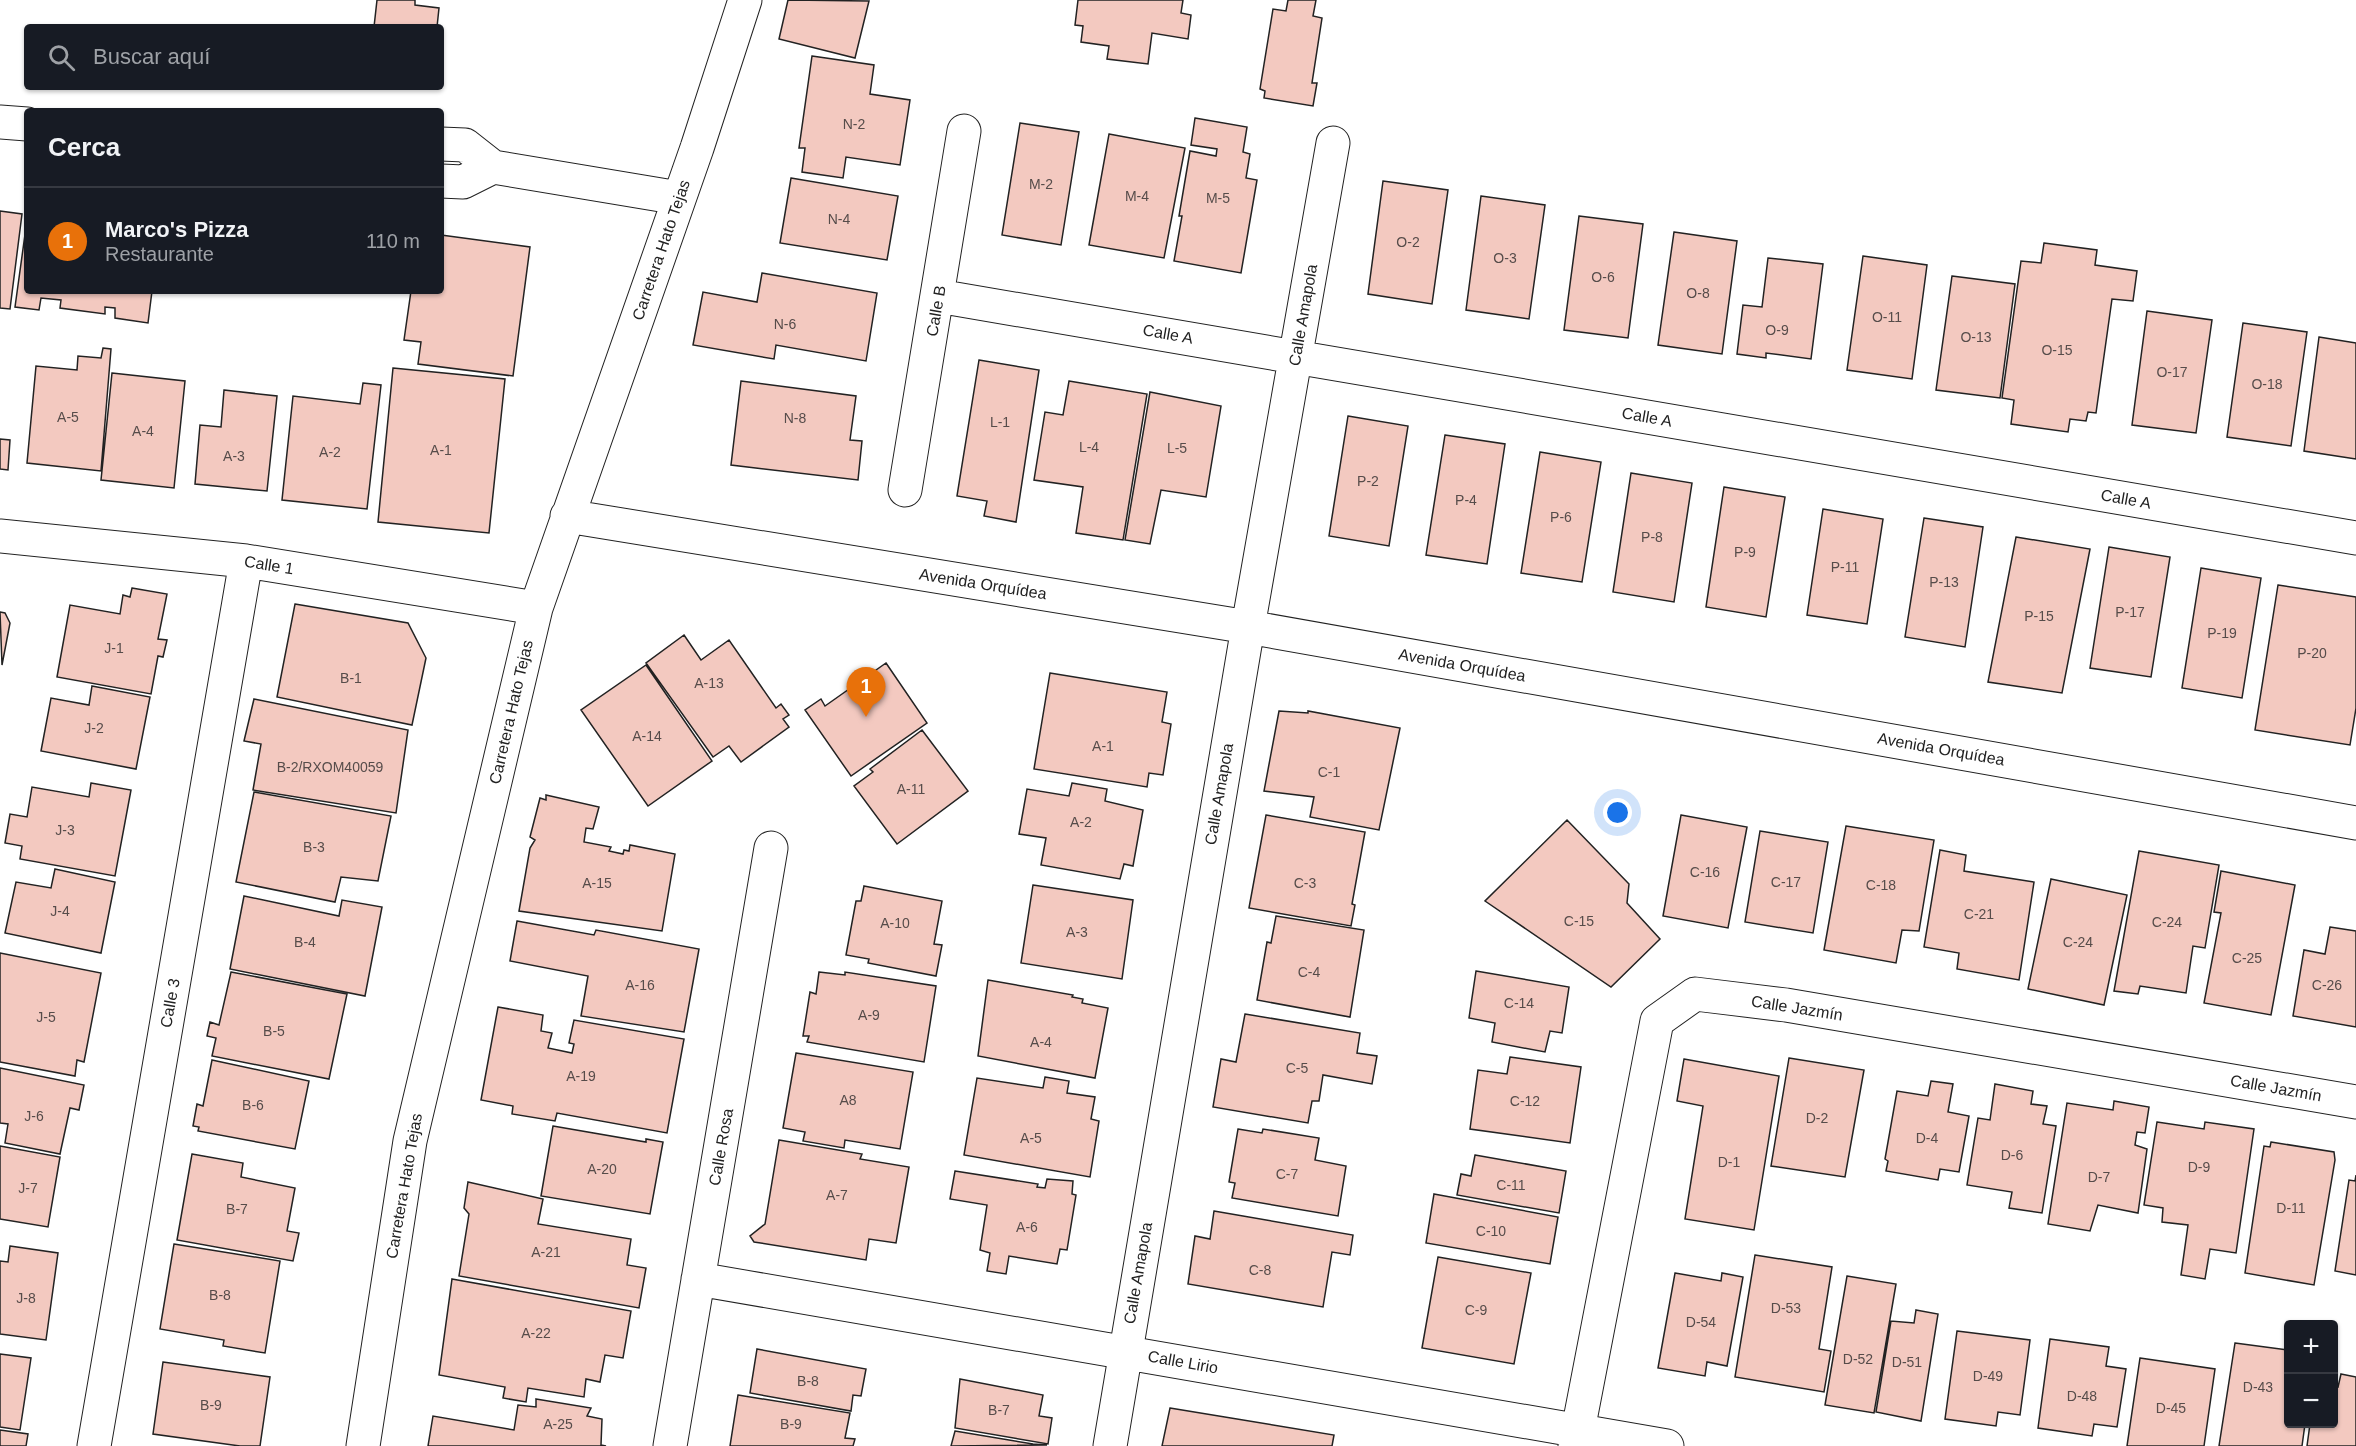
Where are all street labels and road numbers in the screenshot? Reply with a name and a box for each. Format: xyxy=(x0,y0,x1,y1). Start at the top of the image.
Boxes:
street label: Carretera Hato Tejas xyxy=(629,178,693,322)
street label: Calle Amapola xyxy=(1286,263,1320,367)
street label: Calle B xyxy=(923,284,949,338)
street label: Calle A xyxy=(1142,321,1195,347)
street label: Calle A xyxy=(1621,404,1674,430)
street label: Calle A xyxy=(2100,486,2153,512)
street label: Calle 1 xyxy=(243,553,295,577)
street label: Avenida Orquídea xyxy=(918,566,1048,602)
street label: Carretera Hato Tejas xyxy=(486,638,536,786)
street label: Avenida Orquídea xyxy=(1397,645,1527,685)
street label: Avenida Orquídea xyxy=(1876,729,2006,769)
street label: Calle Amapola xyxy=(1202,742,1236,846)
street label: Calle 3 xyxy=(157,977,183,1029)
street label: Calle Jazmín xyxy=(1750,992,1844,1024)
street label: Calle Jazmín xyxy=(2229,1072,2323,1104)
street label: Calle Rosa xyxy=(706,1107,736,1187)
street label: Carretera Hato Tejas xyxy=(383,1112,425,1260)
street label: Calle Amapola xyxy=(1121,1221,1155,1325)
street label: Calle Lirio xyxy=(1146,1347,1220,1377)

